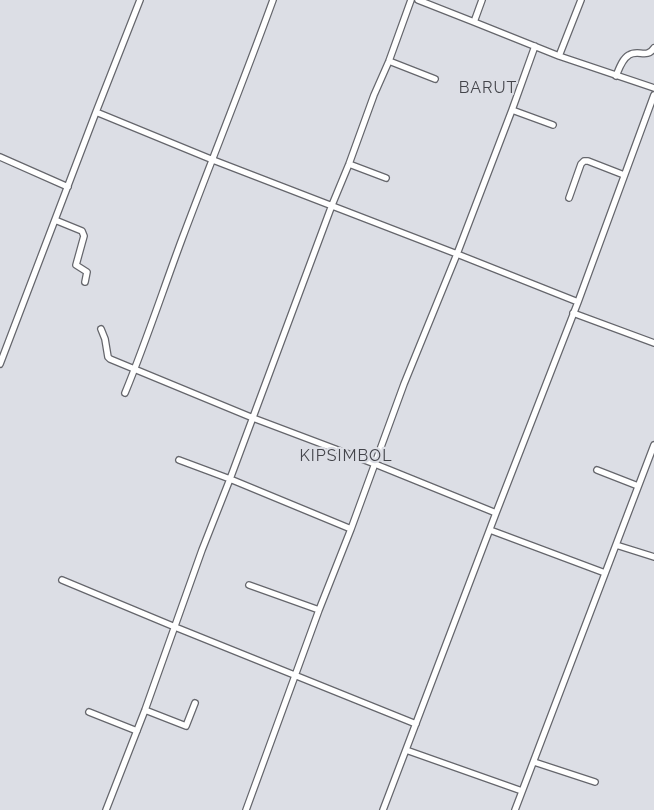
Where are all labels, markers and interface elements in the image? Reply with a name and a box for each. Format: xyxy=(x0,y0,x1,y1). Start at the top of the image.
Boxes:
district label: BARUT xyxy=(458,78,518,98)
district label: KIPSIMBOL xyxy=(298,446,394,466)

